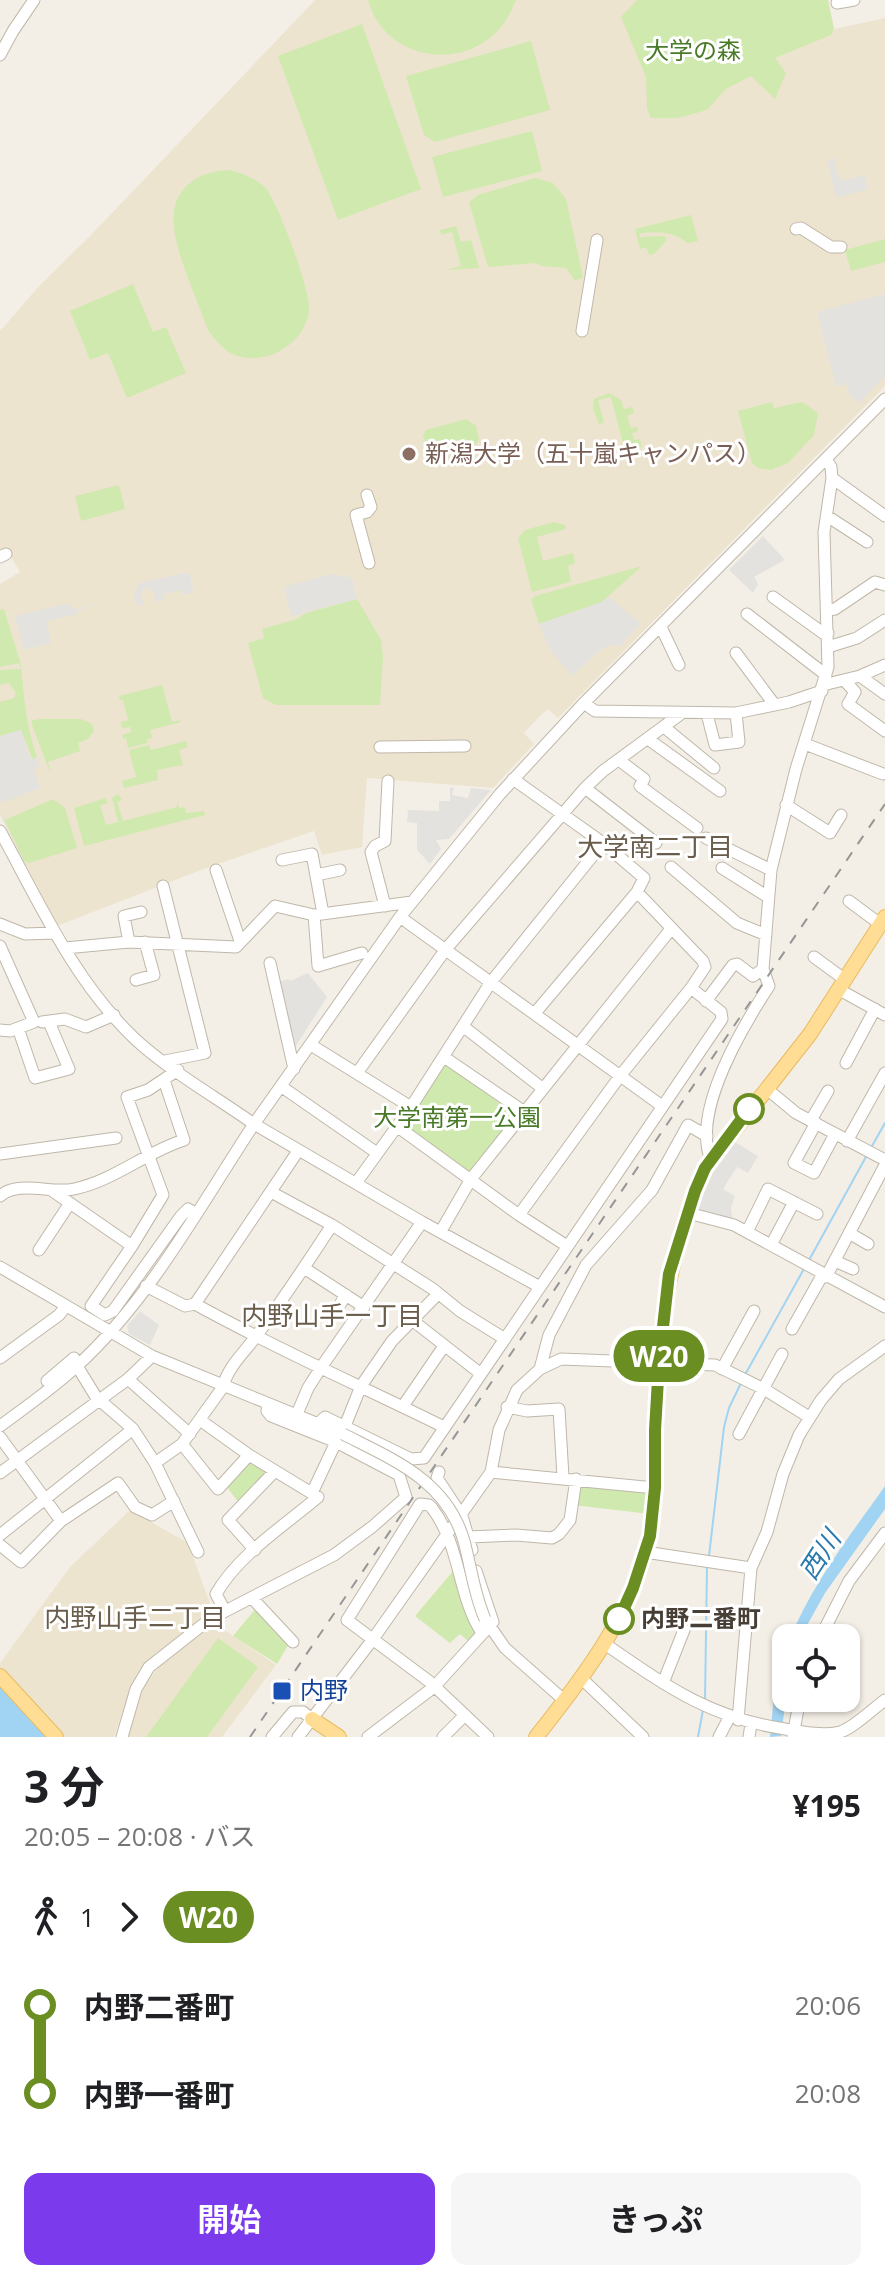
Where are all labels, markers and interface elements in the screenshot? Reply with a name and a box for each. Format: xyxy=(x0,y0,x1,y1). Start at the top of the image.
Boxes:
park label: 大学の森 xyxy=(645,33,741,66)
place label: 新潟大学（五十嵐キャンパス） xyxy=(425,436,761,469)
marker: 新潟大学（五十嵐キャンパス） xyxy=(400,445,418,463)
district label: 大学南二丁目 xyxy=(577,828,733,864)
unlabelled marker xyxy=(734,1094,764,1124)
park label: 大学南第一公園 xyxy=(373,1100,541,1133)
district label: 内野山手一丁目 xyxy=(241,1297,423,1333)
line badge: W20 xyxy=(613,1330,705,1382)
text: W20 xyxy=(629,1337,689,1375)
water label: 西川 xyxy=(790,1520,850,1586)
district label: 内野山手二丁目 xyxy=(44,1599,226,1635)
place label: 内野二番町 xyxy=(641,1601,761,1634)
marker: 内野二番町 xyxy=(604,1604,634,1634)
map controls xyxy=(772,1624,860,1712)
button: locate xyxy=(772,1624,860,1712)
place label: 内野 xyxy=(300,1673,348,1706)
marker: 内野 xyxy=(271,1680,293,1702)
text: 3 分 xyxy=(24,1756,105,1816)
text: ¥195 xyxy=(792,1785,861,1826)
text: 20:05 – 20:08 · バス xyxy=(24,1818,255,1854)
icon: walk xyxy=(24,1895,68,1939)
icon: forward xyxy=(107,1895,151,1939)
text: W20 xyxy=(179,1898,238,1936)
text: 1 xyxy=(80,1899,95,1935)
text: 内野二番町 xyxy=(84,1986,234,2027)
text: 20:06 xyxy=(795,1987,861,2023)
text: 内野一番町 xyxy=(84,2074,234,2115)
text: 20:08 xyxy=(795,2075,861,2111)
button: 開始 xyxy=(24,2173,435,2265)
button: きっぷ xyxy=(451,2173,861,2265)

